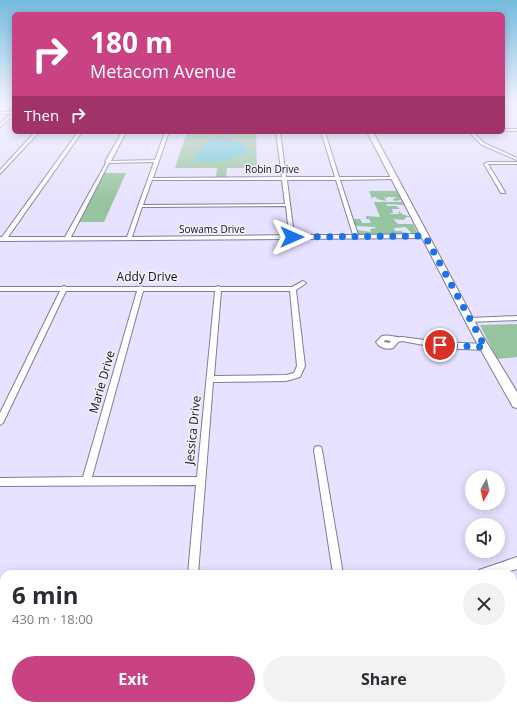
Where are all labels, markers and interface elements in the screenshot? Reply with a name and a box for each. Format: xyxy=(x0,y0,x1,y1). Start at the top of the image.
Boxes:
text: 180 m xyxy=(90,23,173,61)
icon: right xyxy=(24,28,76,80)
text: Metacom Avenue xyxy=(90,59,236,83)
icon: right xyxy=(67,104,89,126)
text: Then xyxy=(24,105,59,125)
street label: Robin Drive xyxy=(245,162,299,176)
position arrow xyxy=(271,216,313,258)
street label: Sowams Drive xyxy=(179,222,245,236)
street label: Addy Drive xyxy=(117,268,178,285)
pin xyxy=(423,328,457,362)
icon: arrive xyxy=(429,334,451,356)
street label: Marie Drive xyxy=(84,348,119,415)
street label: Jessica Drive xyxy=(180,394,205,466)
north arrow xyxy=(465,470,505,510)
map controls xyxy=(465,470,505,558)
button: sound xyxy=(465,518,505,558)
text: 6 min xyxy=(12,578,79,611)
button: close xyxy=(463,583,505,625)
text: 430 m · 18:00 xyxy=(12,610,93,628)
button: Exit xyxy=(12,656,255,702)
button: Share xyxy=(263,656,505,702)

